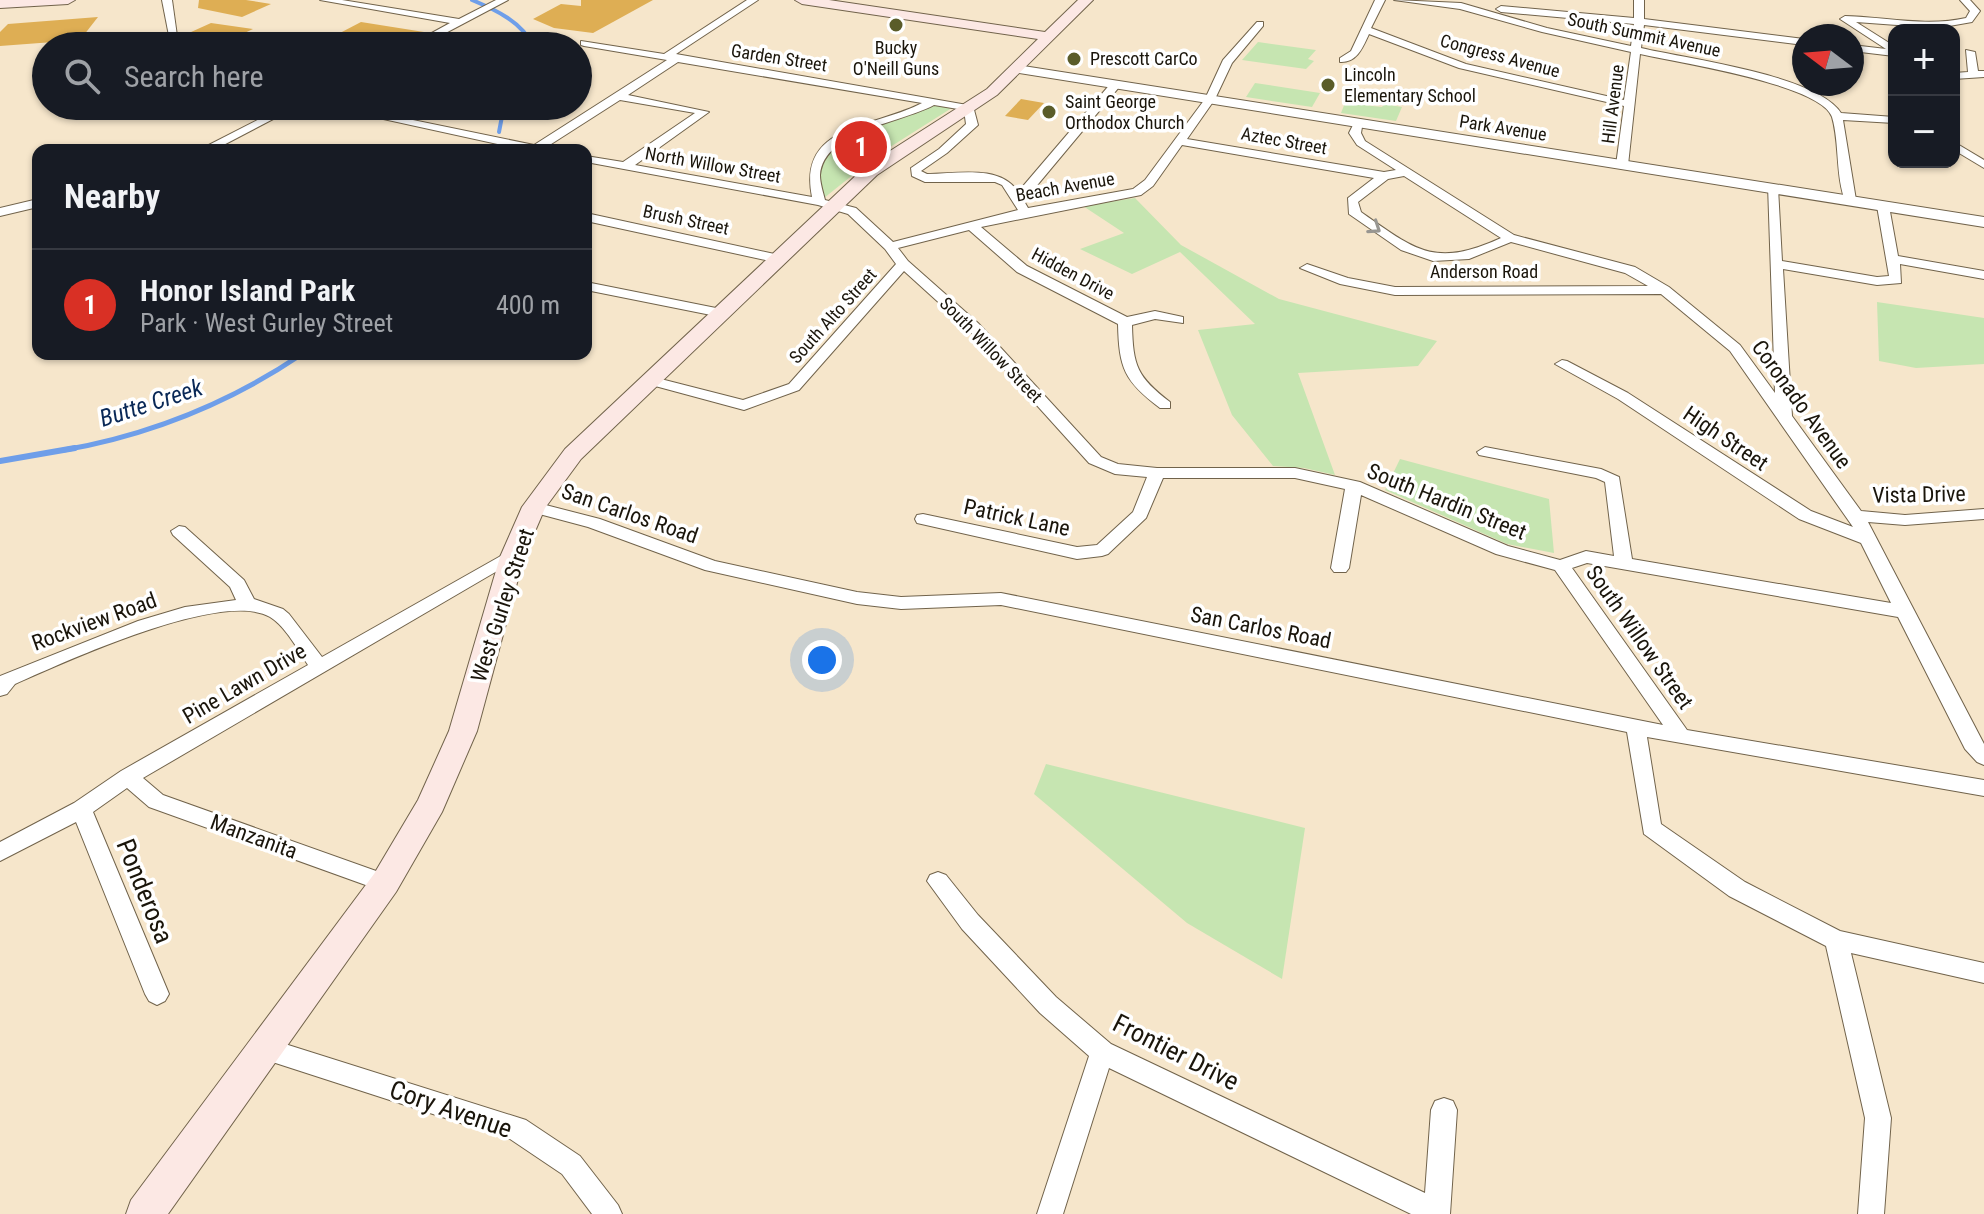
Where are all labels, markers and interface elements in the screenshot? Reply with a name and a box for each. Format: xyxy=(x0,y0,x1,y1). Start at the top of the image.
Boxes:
street label: South Summit Avenue xyxy=(1566,8,1722,61)
marker: Bucky O'Neill Guns xyxy=(887,16,905,34)
north arrow xyxy=(1792,24,1864,96)
map controls xyxy=(1888,24,1960,168)
button: + xyxy=(1888,24,1960,96)
street label: Congress Avenue xyxy=(1438,29,1562,82)
search box xyxy=(32,32,592,120)
place label: Bucky O'Neill Guns xyxy=(853,37,939,79)
street label: Garden Street xyxy=(730,40,829,75)
place label: Prescott CarCo xyxy=(1090,48,1198,69)
marker: Prescott CarCo xyxy=(1065,50,1083,68)
icon: search xyxy=(60,54,104,98)
text: Search here xyxy=(124,59,264,94)
street label: Hill Avenue xyxy=(1597,63,1628,145)
place label: Lincoln Elementary School xyxy=(1344,64,1476,106)
marker: Lincoln Elementary School xyxy=(1319,76,1337,94)
place label: Saint George Orthodox Church xyxy=(1065,91,1185,133)
button: − xyxy=(1888,96,1960,168)
marker: Saint George Orthodox Church xyxy=(1040,103,1058,121)
street label: Park Avenue xyxy=(1458,110,1548,145)
pin: 1 xyxy=(835,117,887,177)
street label: Aztec Street xyxy=(1240,123,1329,158)
street label: North Willow Street xyxy=(644,142,783,187)
street label: Beach Avenue xyxy=(1014,167,1116,206)
text: Nearby xyxy=(64,176,160,216)
street label: Brush Street xyxy=(641,200,731,239)
one-way arrow xyxy=(1366,218,1381,233)
street label: Hidden Drive xyxy=(1028,243,1118,304)
street label: Anderson Road xyxy=(1430,261,1538,282)
street label: South Alto Street xyxy=(785,264,881,367)
text: Honor Island Park xyxy=(140,273,355,308)
text: 1 xyxy=(83,290,97,320)
text: 400 m xyxy=(496,290,560,320)
street label: South Willow Street xyxy=(936,293,1047,407)
text: Park · West Gurley Street xyxy=(140,308,393,338)
street label: Coronado Avenue xyxy=(1747,335,1857,473)
water label: Butte Creek xyxy=(96,373,206,433)
street label: High Street xyxy=(1679,401,1773,476)
street label: South Hardin Street xyxy=(1364,458,1530,545)
street label: San Carlos Road xyxy=(558,478,701,549)
street label: Vista Drive xyxy=(1872,481,1966,508)
street label: Patrick Lane xyxy=(961,494,1072,541)
street label: West Gurley Street xyxy=(466,525,539,685)
street label: South Willow Street xyxy=(1581,561,1698,714)
street label: Rockview Road xyxy=(28,587,160,656)
street label: San Carlos Road xyxy=(1188,602,1333,653)
street label: Pine Lawn Drive xyxy=(178,638,310,729)
your location xyxy=(802,640,842,680)
street label: Manzanita xyxy=(207,809,301,864)
street label: Ponderosa xyxy=(110,834,180,948)
street label: Frontier Drive xyxy=(1108,1008,1244,1096)
street label: Cory Avenue xyxy=(386,1074,516,1144)

